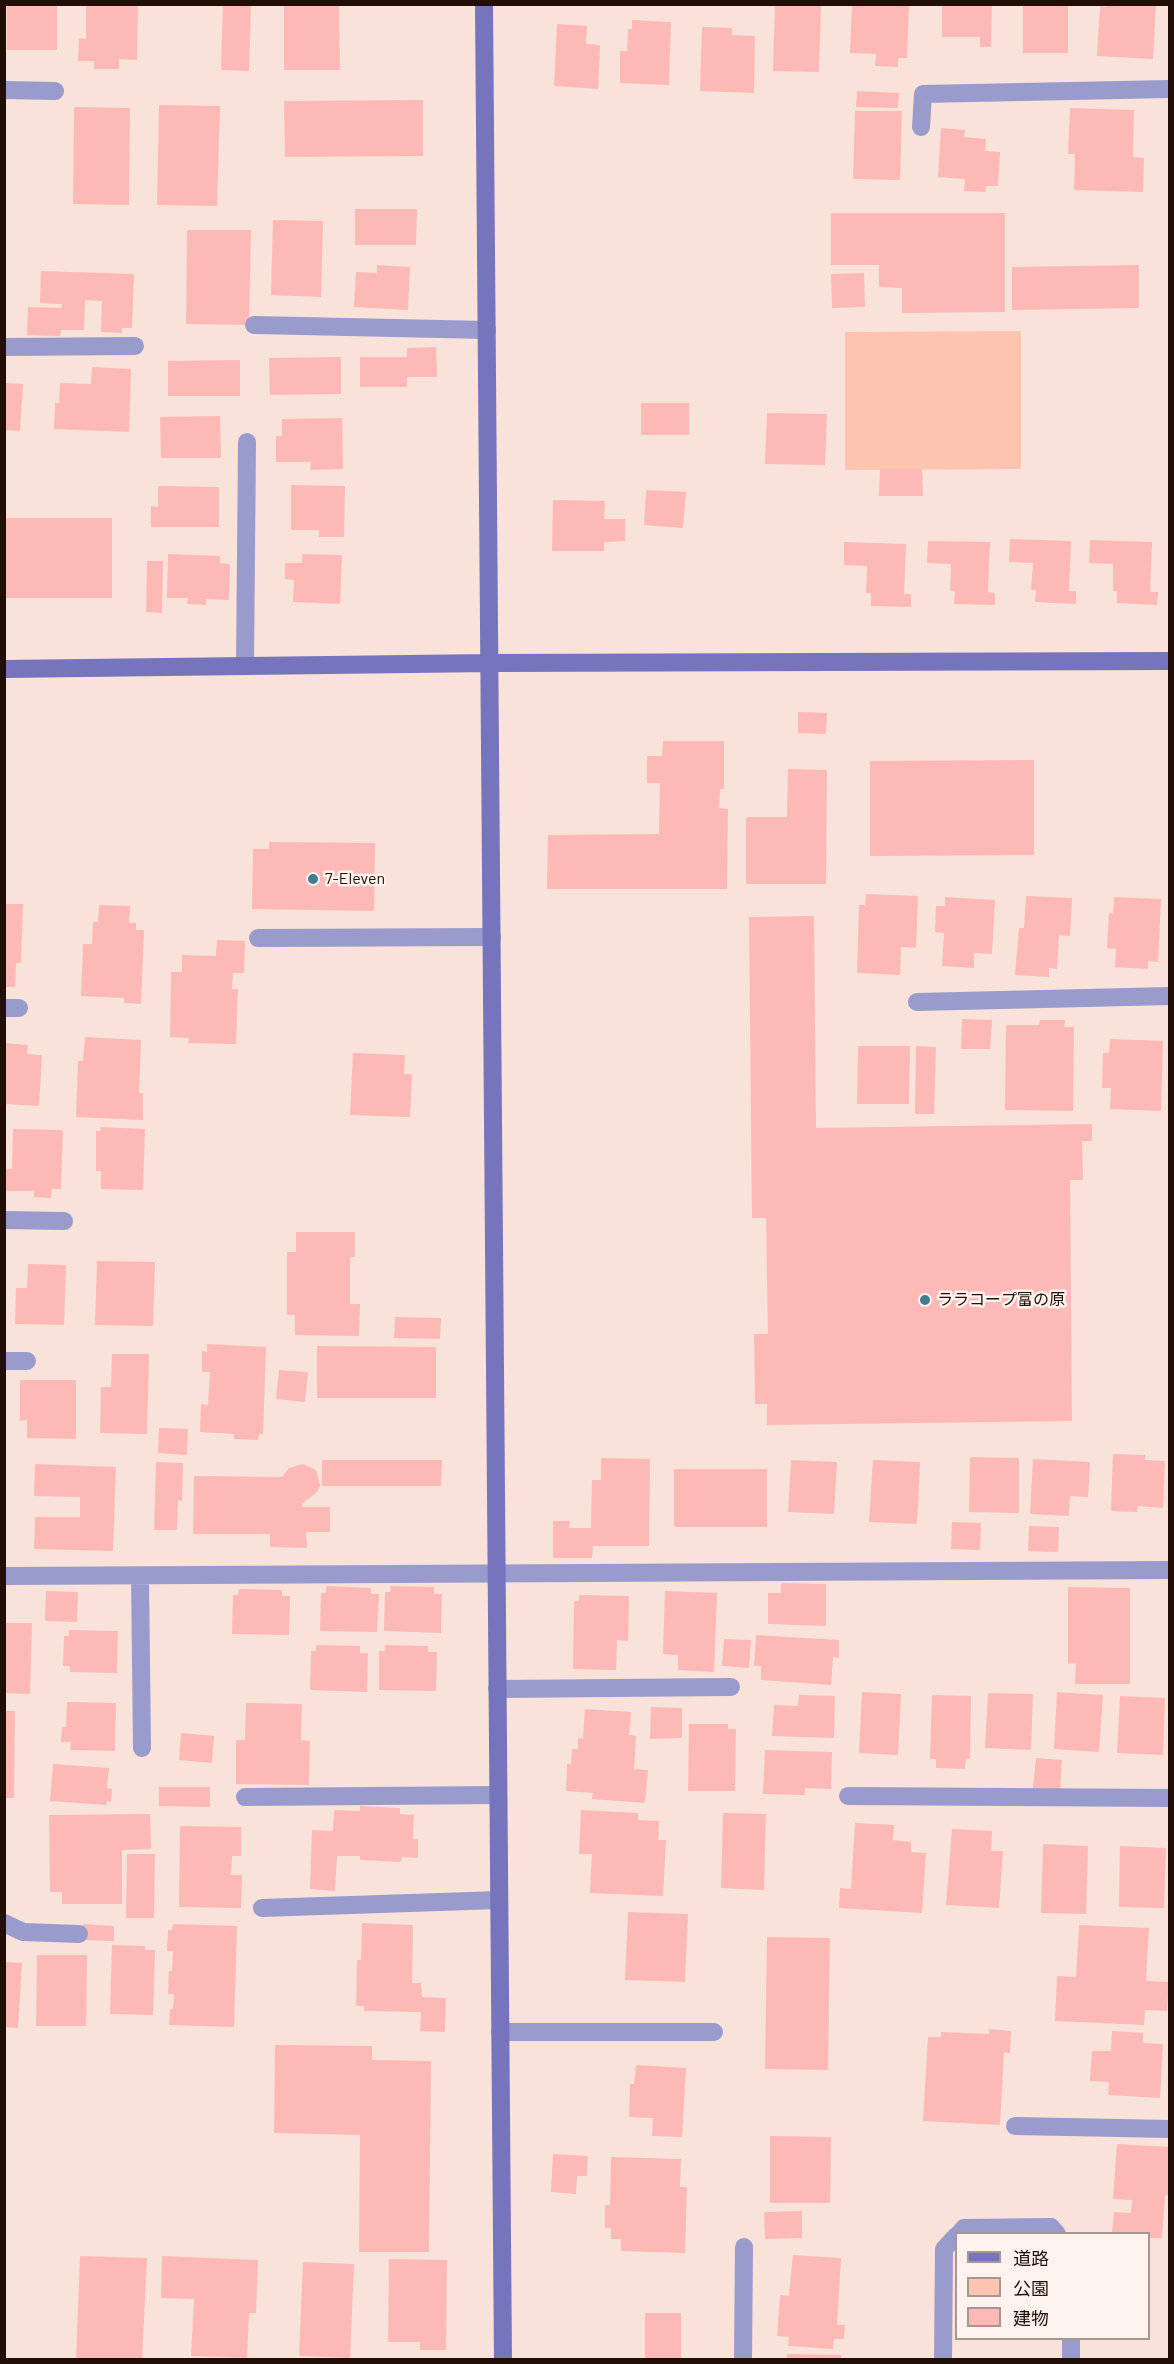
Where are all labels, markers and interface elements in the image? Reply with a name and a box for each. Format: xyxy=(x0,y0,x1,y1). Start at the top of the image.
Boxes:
place label: 7-Eleven xyxy=(325,869,385,889)
marker: 7-Eleven xyxy=(306,872,320,886)
place label: ララコープ富の原 xyxy=(937,1290,1065,1310)
marker: ララコープ富の原 xyxy=(918,1293,932,1307)
legend xyxy=(955,2232,1150,2340)
text: 道路 xyxy=(1013,2247,1049,2269)
text: 公園 xyxy=(1013,2277,1049,2299)
text: 建物 xyxy=(1013,2307,1049,2329)

